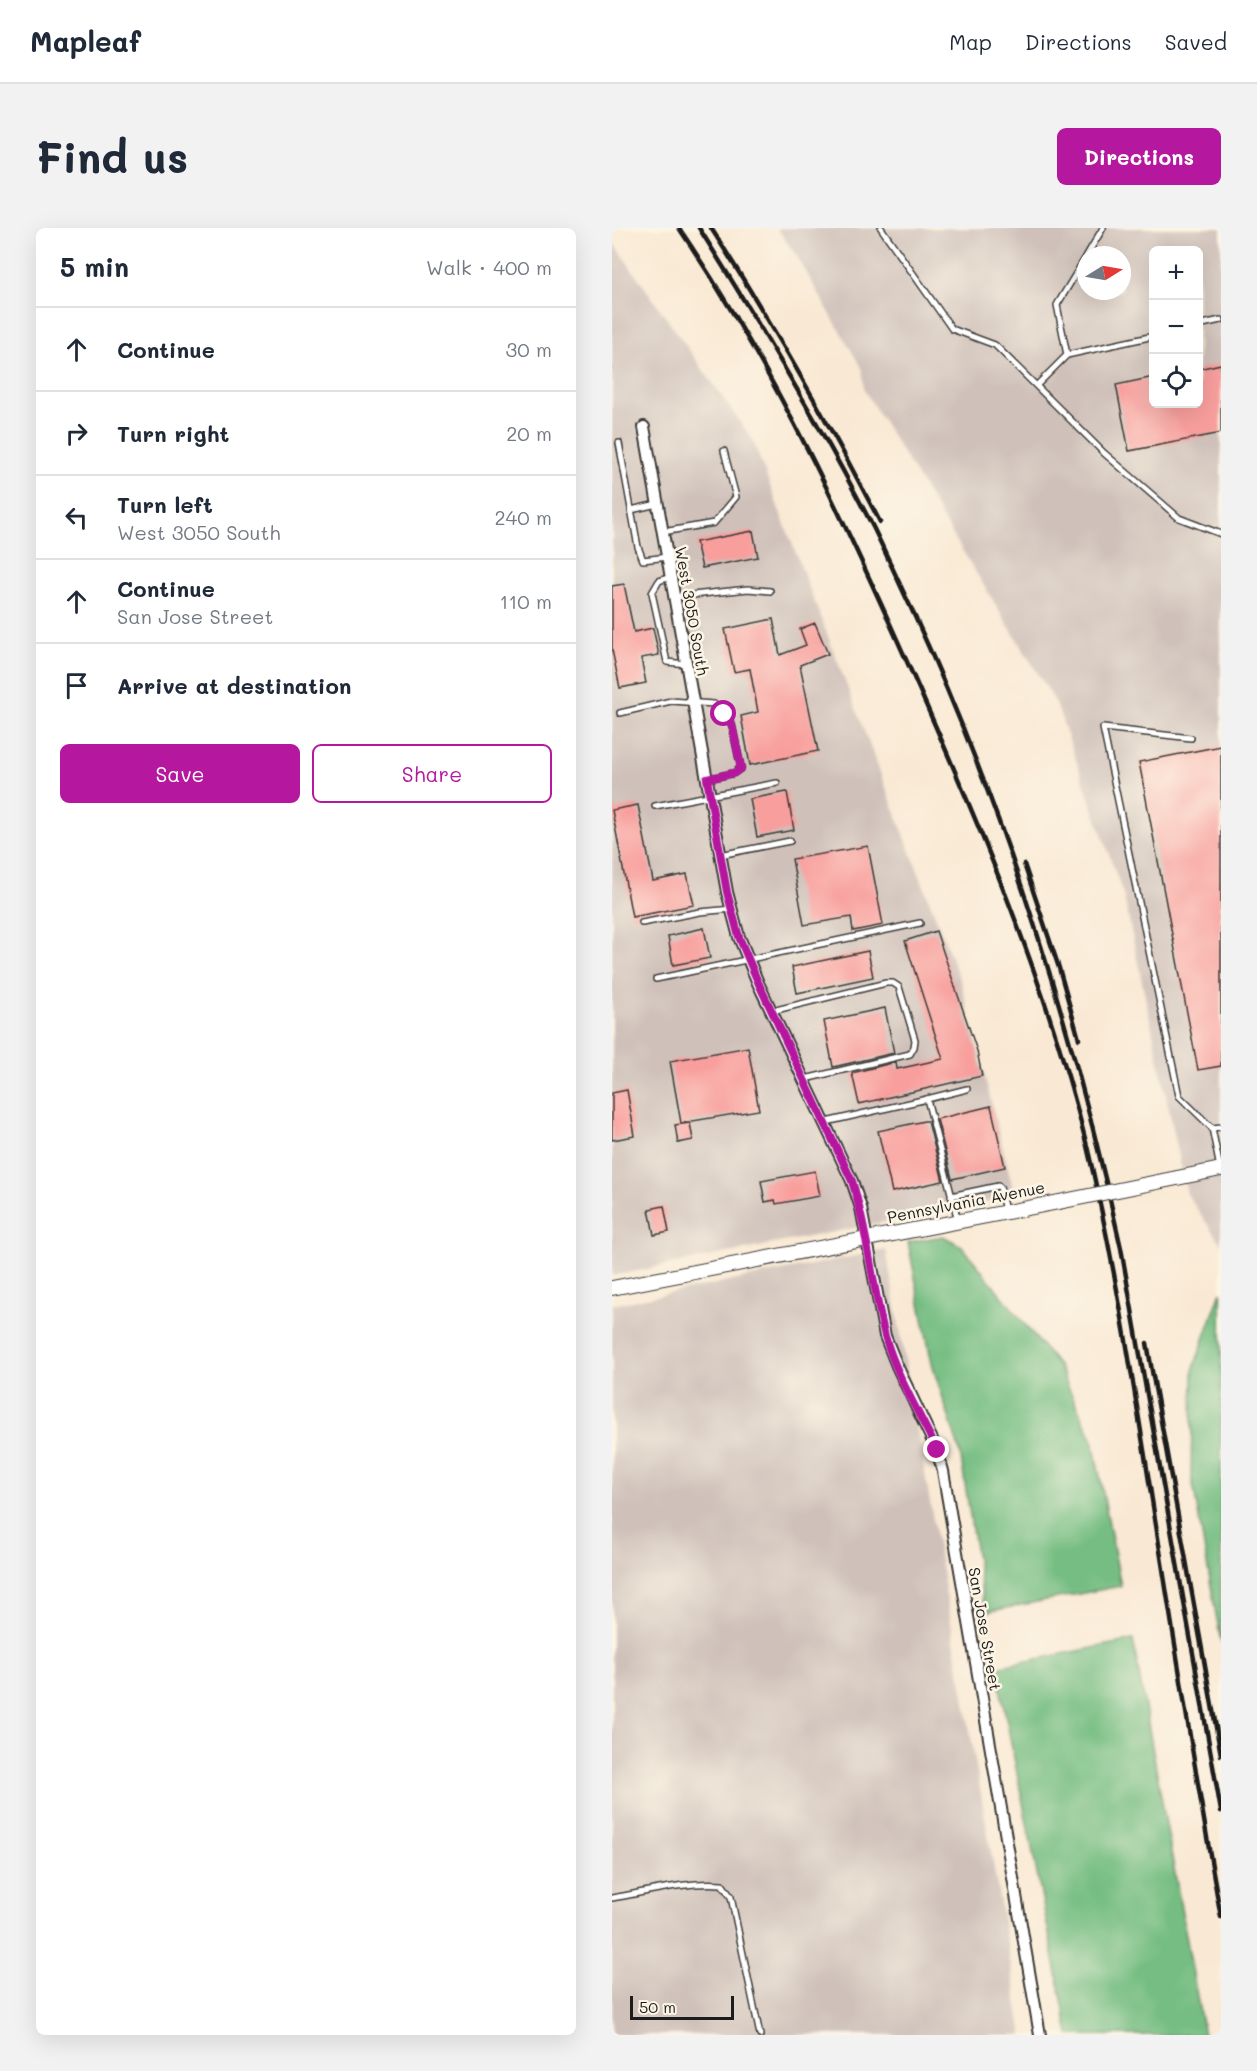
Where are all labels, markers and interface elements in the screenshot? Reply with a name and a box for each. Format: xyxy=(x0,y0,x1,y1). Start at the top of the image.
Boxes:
text: Mapleaf xyxy=(30,23,141,59)
text: Map xyxy=(949,28,992,55)
text: Directions xyxy=(1025,28,1132,55)
text: Saved xyxy=(1165,28,1227,55)
button: Directions xyxy=(1057,128,1221,185)
text: Find us xyxy=(36,129,188,184)
north arrow xyxy=(1077,246,1131,300)
map controls xyxy=(1149,246,1203,408)
button: + xyxy=(1149,246,1203,300)
text: 5 min xyxy=(60,250,129,284)
text: Walk · 400 m xyxy=(426,254,552,280)
button: − xyxy=(1149,300,1203,354)
icon: ahead xyxy=(60,333,93,366)
text: Continue xyxy=(117,335,215,364)
text: 30 m xyxy=(506,336,552,362)
button: locate xyxy=(1149,354,1203,408)
icon: right xyxy=(60,417,93,450)
text: Turn right xyxy=(117,419,229,448)
text: 20 m xyxy=(506,420,552,446)
text: Turn left xyxy=(117,490,213,519)
icon: left xyxy=(60,501,93,534)
text: 240 m xyxy=(494,504,552,530)
text: West 3050 South xyxy=(117,519,280,545)
street label: West 3050 South xyxy=(671,545,714,677)
text: Continue xyxy=(117,574,215,603)
icon: ahead xyxy=(60,585,93,618)
text: 110 m xyxy=(499,588,552,614)
text: San Jose Street xyxy=(117,603,273,629)
icon: arrive xyxy=(60,669,93,702)
text: Arrive at destination xyxy=(117,671,352,700)
route start xyxy=(710,700,736,726)
button: Save xyxy=(60,744,300,803)
button: Share xyxy=(312,744,552,803)
street label: Pennsylvania Avenue xyxy=(885,1176,1047,1227)
route end xyxy=(923,1436,949,1462)
street label: San Jose Street xyxy=(964,1566,1007,1692)
scale bar xyxy=(630,1993,734,2020)
text: 50 m xyxy=(639,1996,676,2017)

